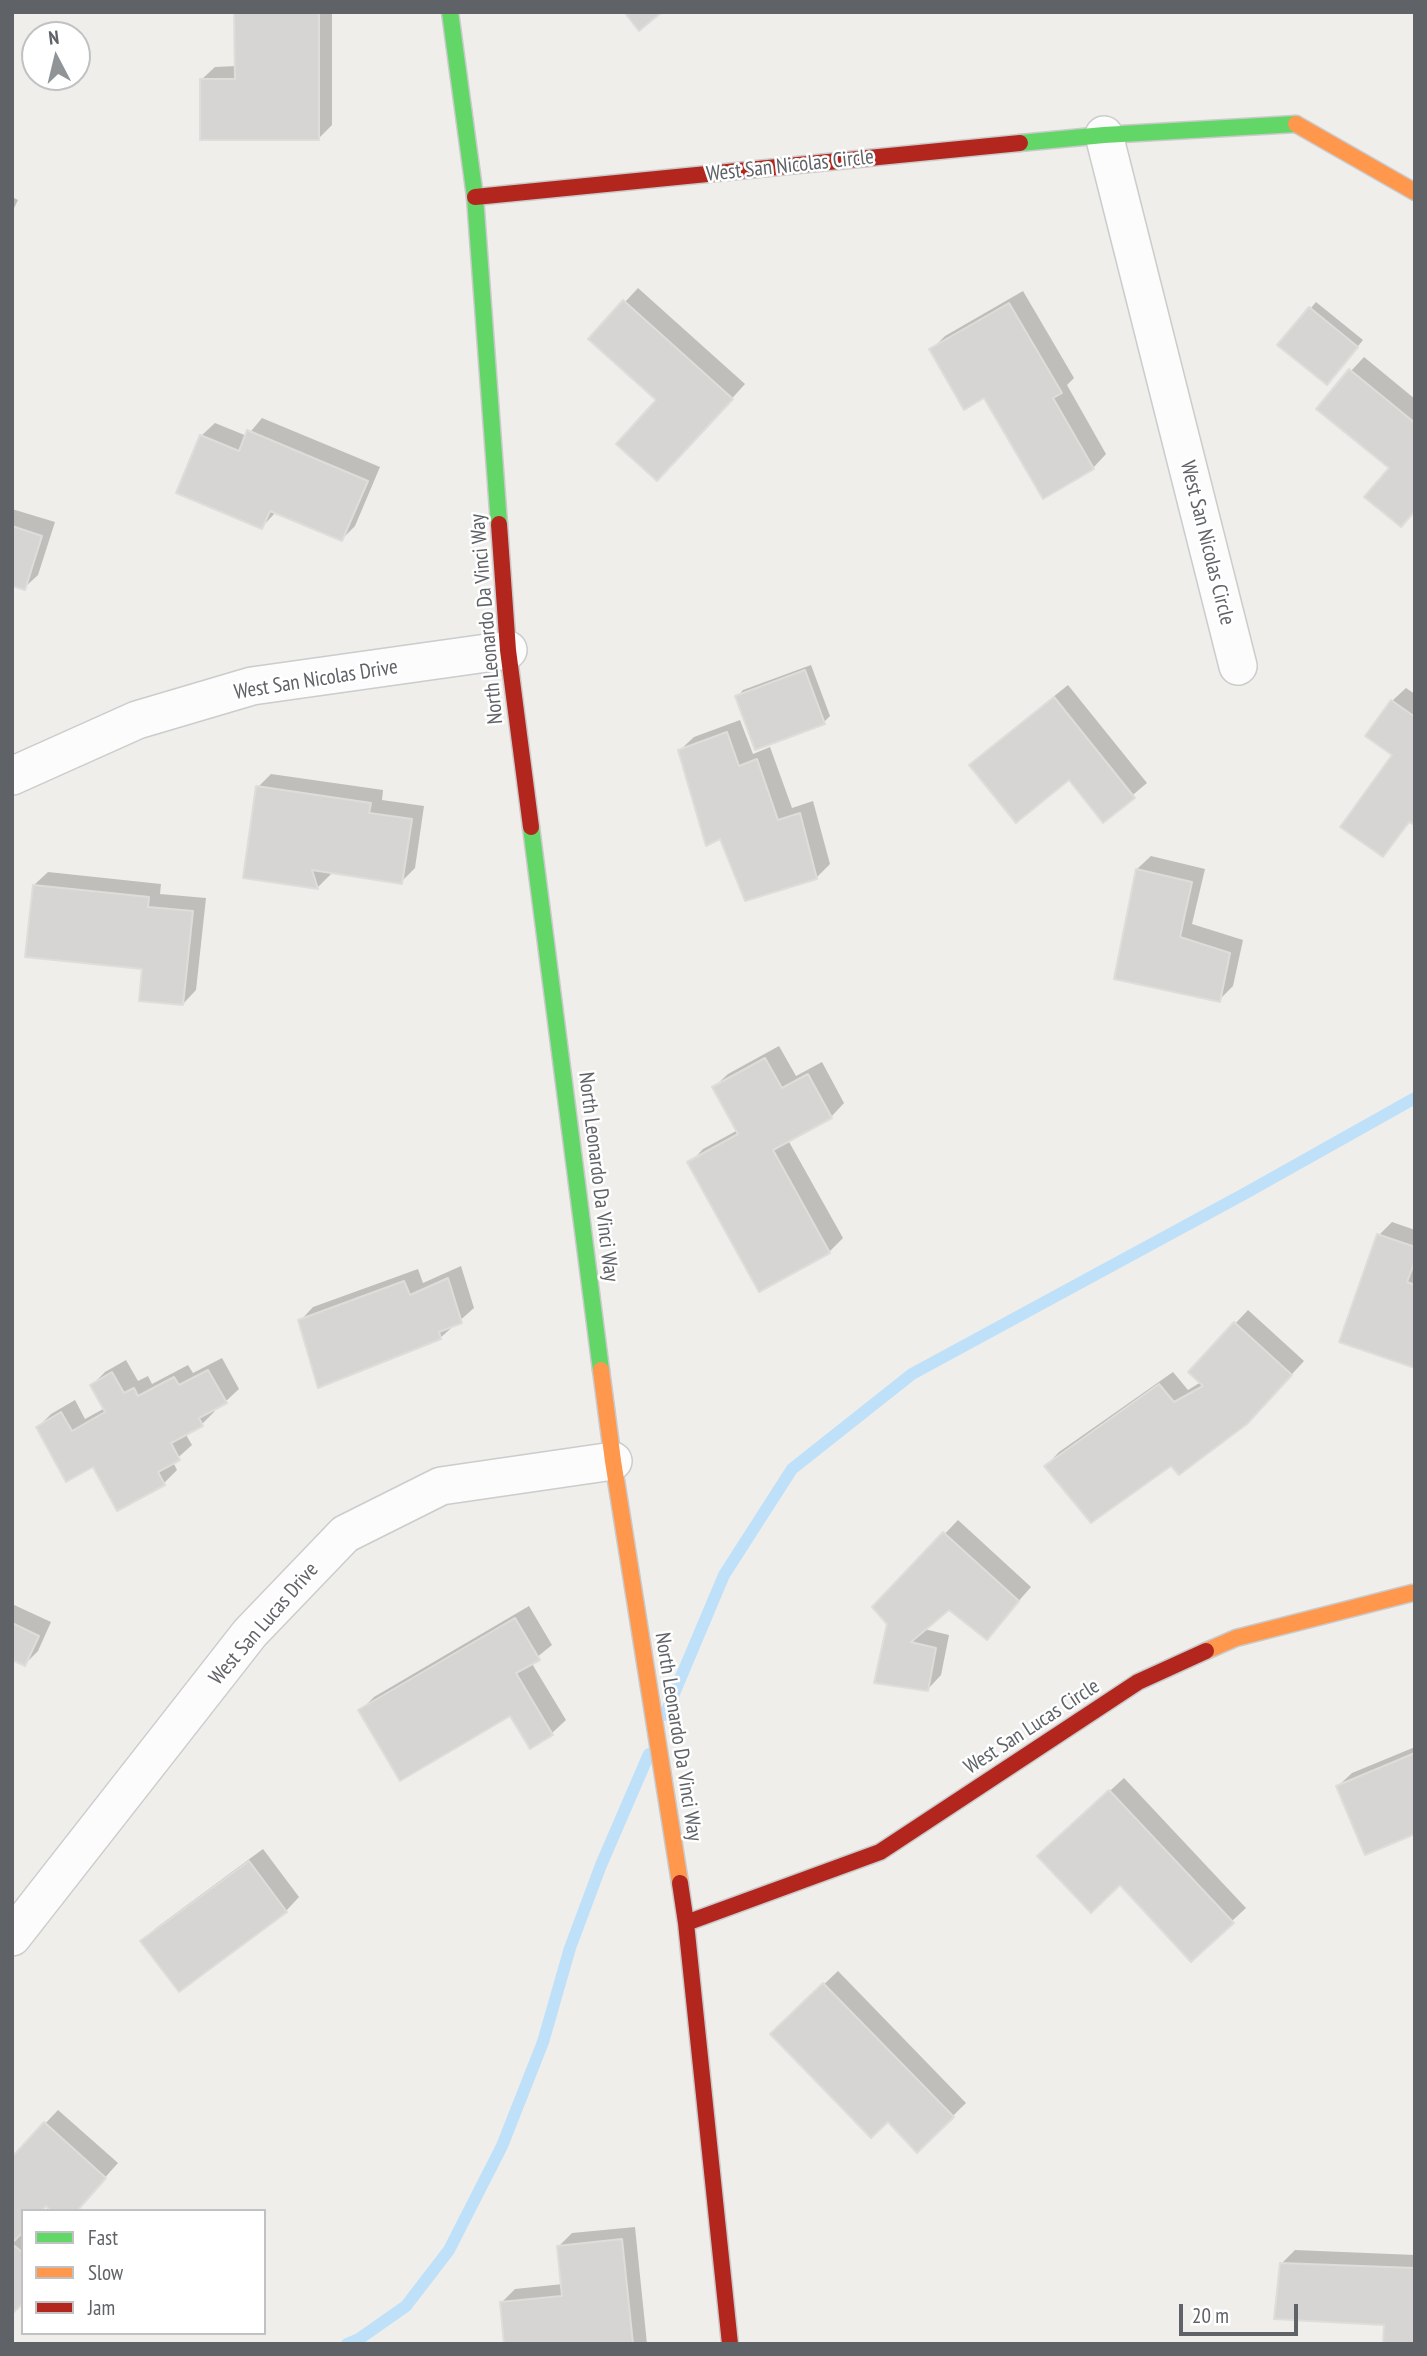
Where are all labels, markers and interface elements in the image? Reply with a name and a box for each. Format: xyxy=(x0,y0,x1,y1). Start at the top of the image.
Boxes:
north arrow xyxy=(21,21,91,91)
text: N xyxy=(47,25,60,50)
street label: West San Nicolas Circle xyxy=(705,145,875,187)
street label: West San Nicolas Circle xyxy=(1174,458,1240,628)
street label: North Leonardo Da Vinci Way xyxy=(465,513,509,725)
street label: West San Nicolas Drive xyxy=(232,655,400,705)
street label: North Leonardo Da Vinci Way xyxy=(573,1071,623,1283)
street label: West San Lucas Drive xyxy=(204,1558,324,1690)
street label: North Leonardo Da Vinci Way xyxy=(649,1631,707,1843)
street label: West San Lucas Circle xyxy=(960,1674,1104,1780)
legend xyxy=(21,2209,266,2335)
text: Fast xyxy=(88,2224,118,2251)
text: Slow xyxy=(88,2259,123,2286)
scale bar xyxy=(1182,2290,1301,2334)
text: Jam xyxy=(88,2294,115,2321)
text: 20 m xyxy=(1192,2302,1229,2329)

